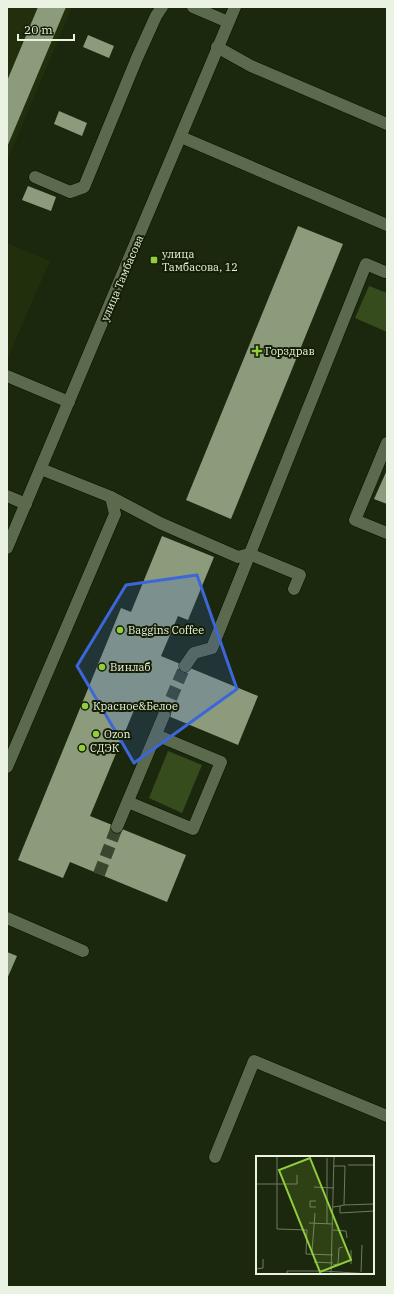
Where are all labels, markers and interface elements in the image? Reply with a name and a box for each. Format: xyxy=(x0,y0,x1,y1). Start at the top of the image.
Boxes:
scale bar xyxy=(18,16,74,42)
text: 20 m xyxy=(24,22,53,37)
street label: улица Тамбасова xyxy=(98,233,146,323)
place label: улица Тамбасова, 12 xyxy=(162,247,238,274)
marker: улица Тамбасова, 12 xyxy=(149,255,159,265)
place label: Горздрав xyxy=(265,344,315,358)
marker: Горздрав xyxy=(252,346,262,356)
place label: Baggins Coffee xyxy=(128,623,204,637)
marker: Baggins Coffee xyxy=(115,625,125,635)
place label: Винлаб xyxy=(110,660,151,674)
marker: Винлаб xyxy=(97,662,107,672)
place label: Красное&Белое xyxy=(93,699,178,713)
marker: Красное&Белое xyxy=(80,701,90,711)
place label: Ozon xyxy=(104,727,131,741)
marker: Ozon xyxy=(91,729,101,739)
place label: СДЭК xyxy=(90,741,120,755)
marker: СДЭК xyxy=(77,743,87,753)
inset map xyxy=(256,1156,374,1274)

